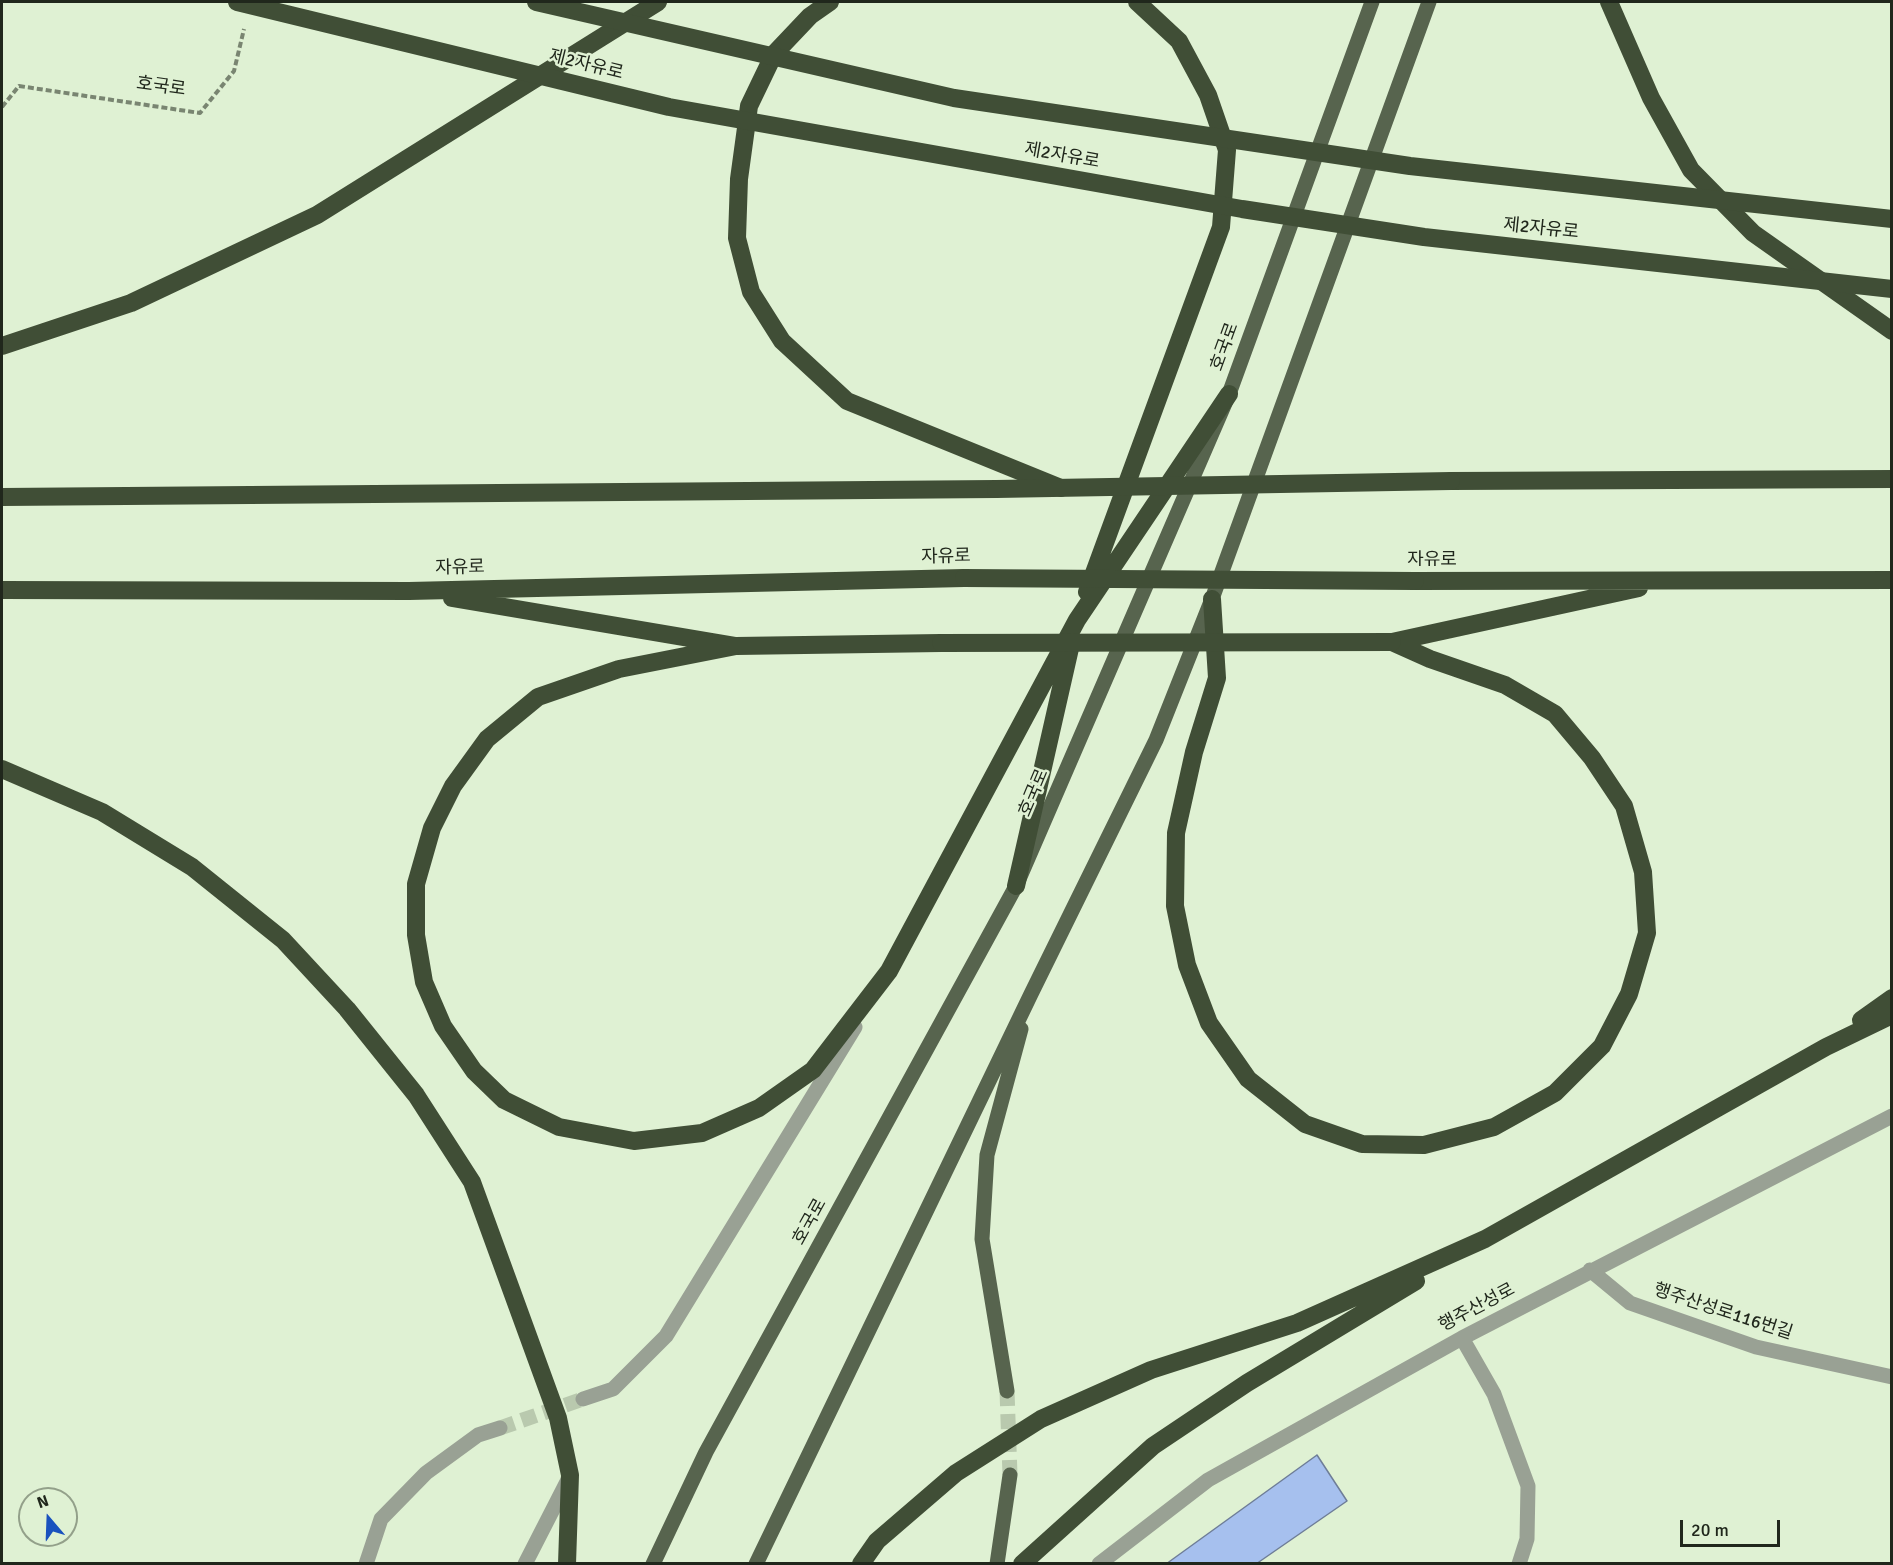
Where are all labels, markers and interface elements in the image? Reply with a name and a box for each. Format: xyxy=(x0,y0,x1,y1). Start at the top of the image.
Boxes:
street label: 제2자유로 xyxy=(547,45,625,85)
street label: 호국로 xyxy=(135,73,187,101)
street label: 제2자유로 xyxy=(1023,139,1101,173)
street label: 제2자유로 xyxy=(1502,214,1580,244)
street label: 호국로 xyxy=(1206,320,1244,374)
street label: 자유로 xyxy=(921,546,971,568)
street label: 자유로 xyxy=(1407,549,1457,571)
street label: 자유로 xyxy=(435,557,485,579)
street label: 호국로 xyxy=(1014,766,1054,820)
street label: 호국로 xyxy=(789,1195,831,1249)
street label: 행주산성로 xyxy=(1435,1279,1519,1337)
street label: 행주산성로116번길 xyxy=(1651,1279,1795,1345)
north arrow xyxy=(18,1487,78,1547)
text: N xyxy=(34,1491,51,1513)
scale bar xyxy=(1683,1508,1784,1546)
text: 20 m xyxy=(1691,1519,1729,1541)

